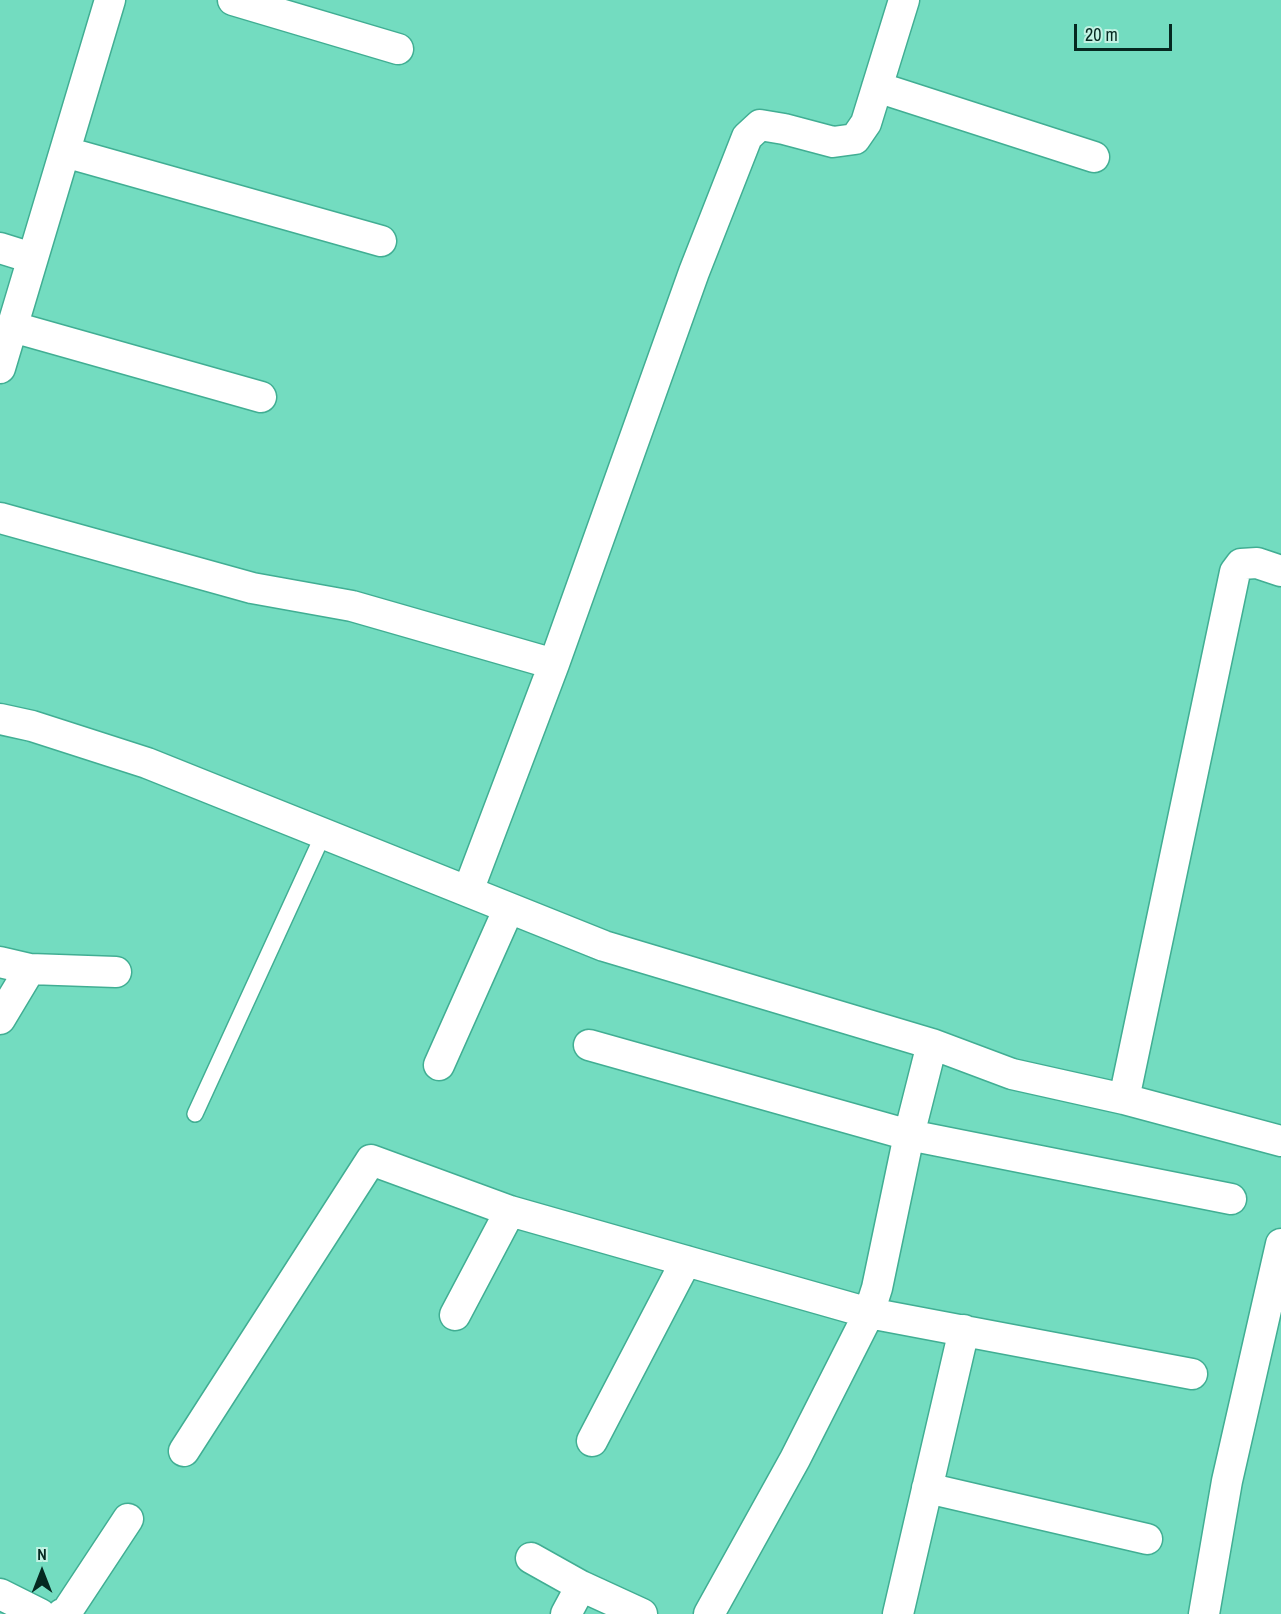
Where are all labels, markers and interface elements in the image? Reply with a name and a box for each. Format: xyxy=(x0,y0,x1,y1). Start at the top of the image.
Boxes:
scale bar xyxy=(1077,12,1174,50)
text: 20 m xyxy=(1085,22,1118,47)
north arrow xyxy=(12,1542,72,1602)
text: N xyxy=(37,1543,47,1565)

